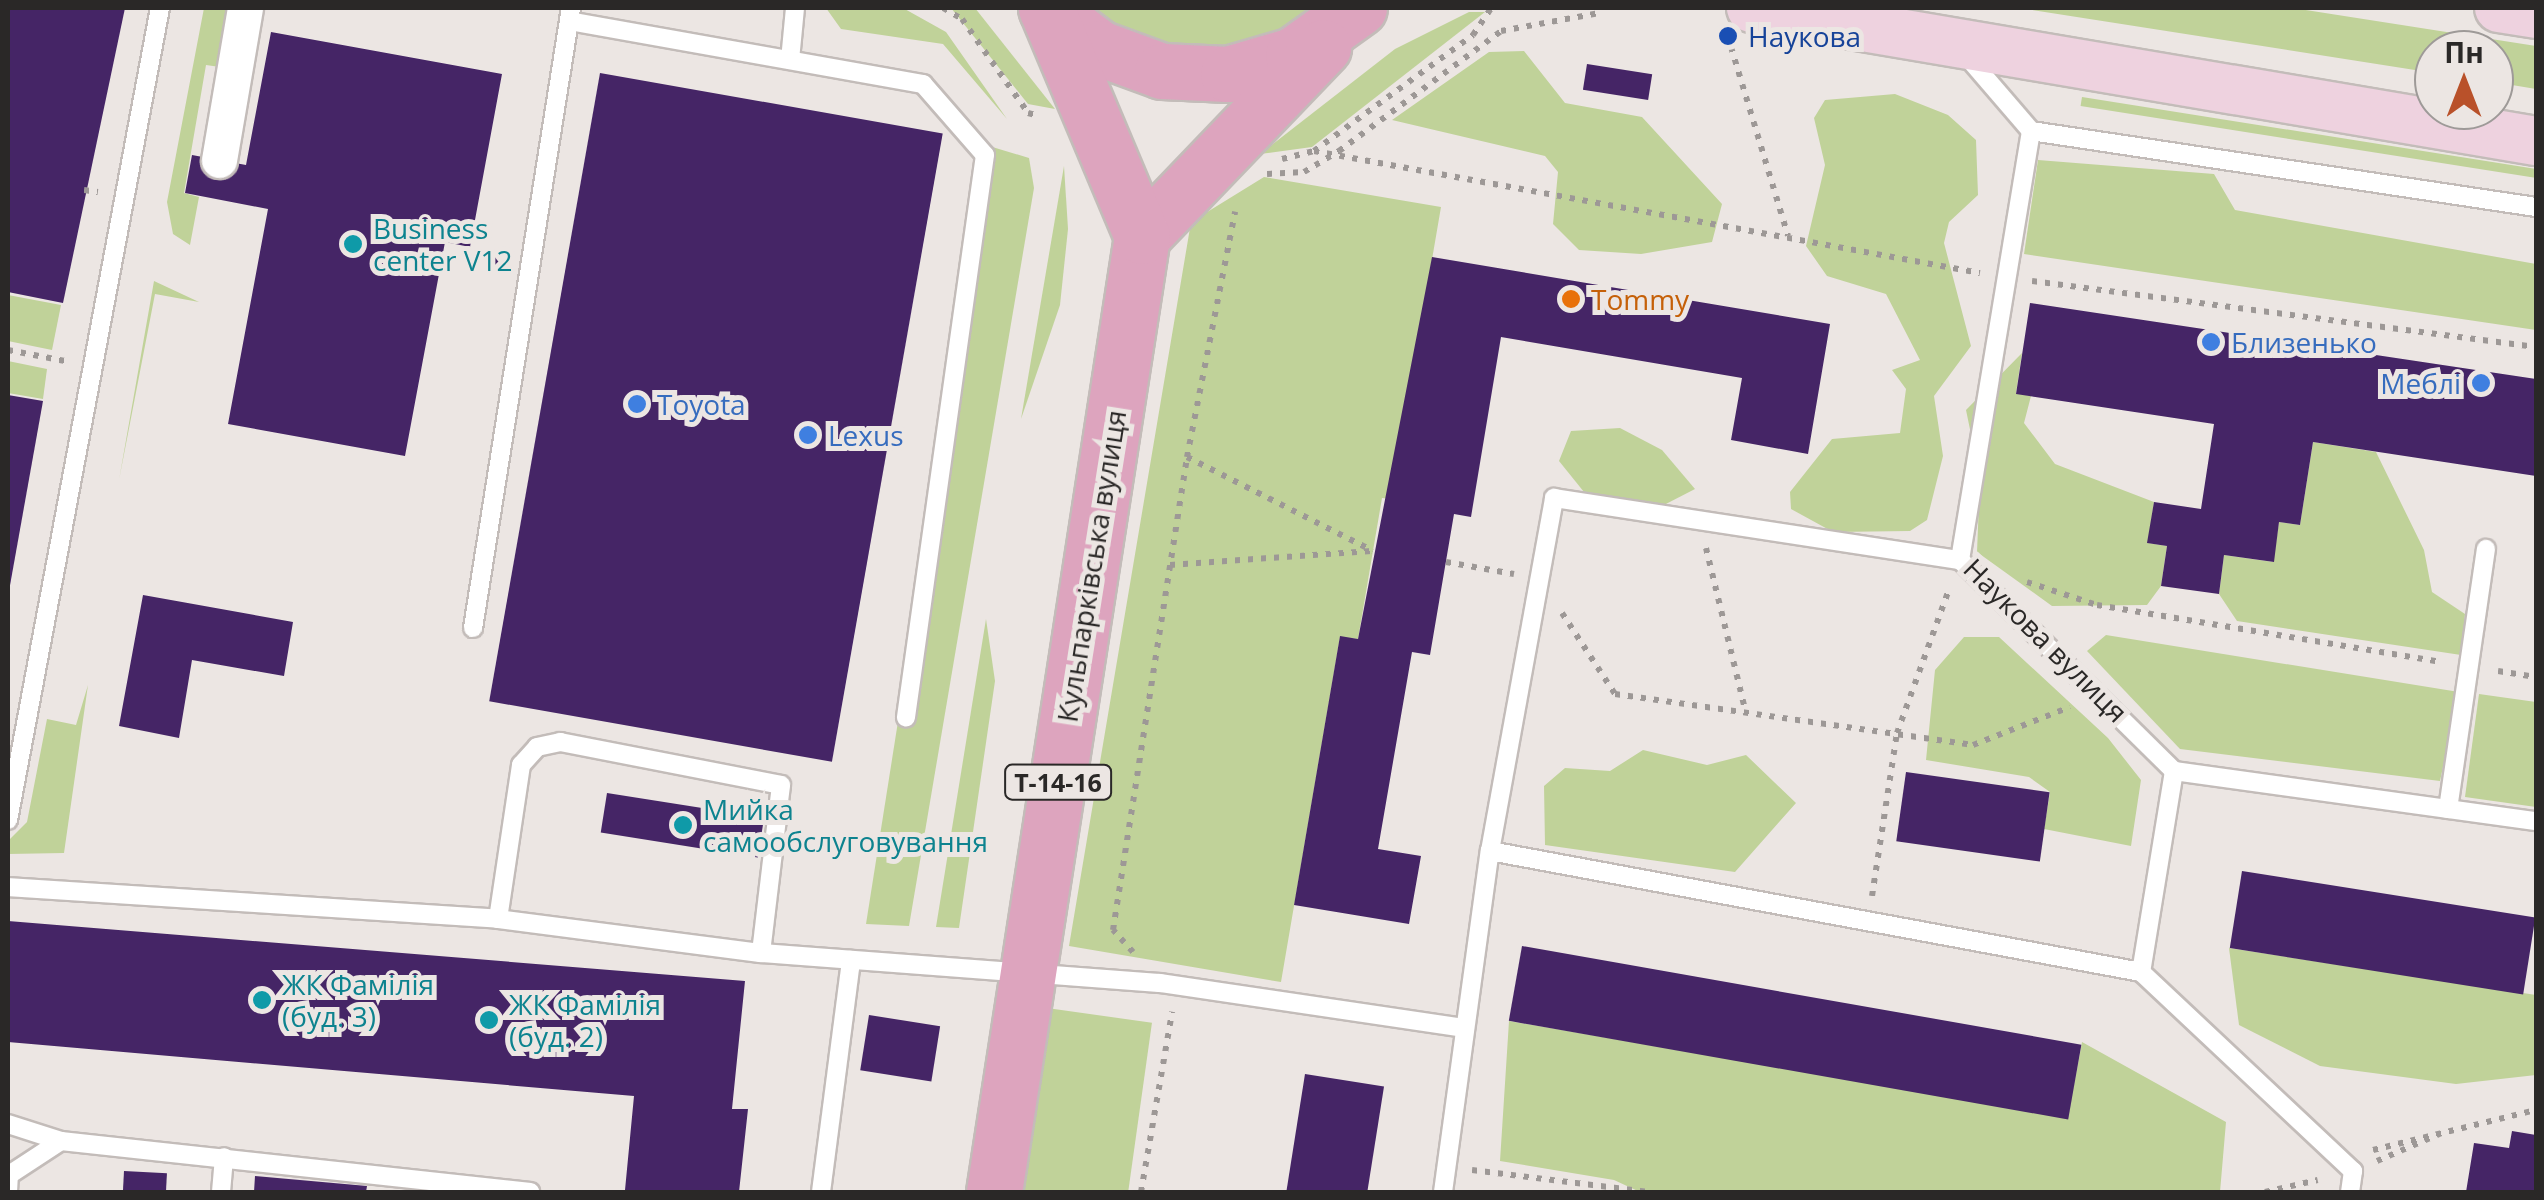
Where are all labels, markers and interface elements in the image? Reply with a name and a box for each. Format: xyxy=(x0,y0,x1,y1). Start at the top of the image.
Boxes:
place label: Наукова xyxy=(1748,19,1861,53)
marker: Наукова xyxy=(1717,25,1739,47)
north arrow xyxy=(2414,30,2514,130)
text: Пн xyxy=(2444,33,2484,71)
place label: Business center V12 xyxy=(373,211,512,277)
marker: Business center V12 xyxy=(342,233,364,255)
place label: Tommy xyxy=(1591,282,1689,316)
marker: Tommy xyxy=(1560,288,1582,310)
place label: Близенько xyxy=(2231,325,2377,359)
marker: Близенько xyxy=(2200,331,2222,353)
place label: Меблі xyxy=(2380,366,2461,400)
marker: Меблі xyxy=(2470,372,2492,394)
place label: Toyota xyxy=(657,387,746,421)
marker: Toyota xyxy=(626,393,648,415)
street label: Кульпарківська вулиця xyxy=(1050,408,1132,724)
place label: Lexus xyxy=(828,418,904,452)
marker: Lexus xyxy=(797,424,819,446)
street label: Наукова вулиця xyxy=(1957,551,2135,729)
road number: Т-14-16 xyxy=(1003,762,1113,802)
place label: Мийка самообслуговування xyxy=(703,792,988,858)
marker: Мийка самообслуговування xyxy=(672,814,694,836)
place label: ЖК Фамілія (буд. 3) xyxy=(282,967,434,1033)
place label: ЖК Фамілія (буд. 2) xyxy=(509,987,661,1053)
marker: ЖК Фамілія (буд. 3) xyxy=(251,989,273,1011)
marker: ЖК Фамілія (буд. 2) xyxy=(478,1009,500,1031)

